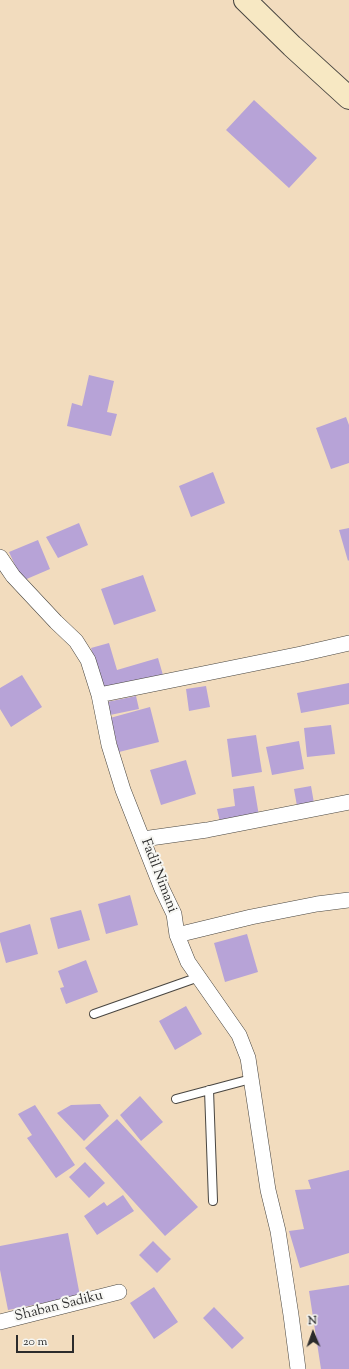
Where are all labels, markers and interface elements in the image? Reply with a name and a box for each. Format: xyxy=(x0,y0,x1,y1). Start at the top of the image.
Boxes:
street label: Fadil Nimani xyxy=(136,837,180,915)
street label: Shaban Sadiku xyxy=(13,1288,105,1326)
north arrow xyxy=(293,1313,333,1353)
text: N xyxy=(308,1313,317,1329)
scale bar xyxy=(18,1327,76,1353)
text: 20 m xyxy=(23,1333,47,1351)

